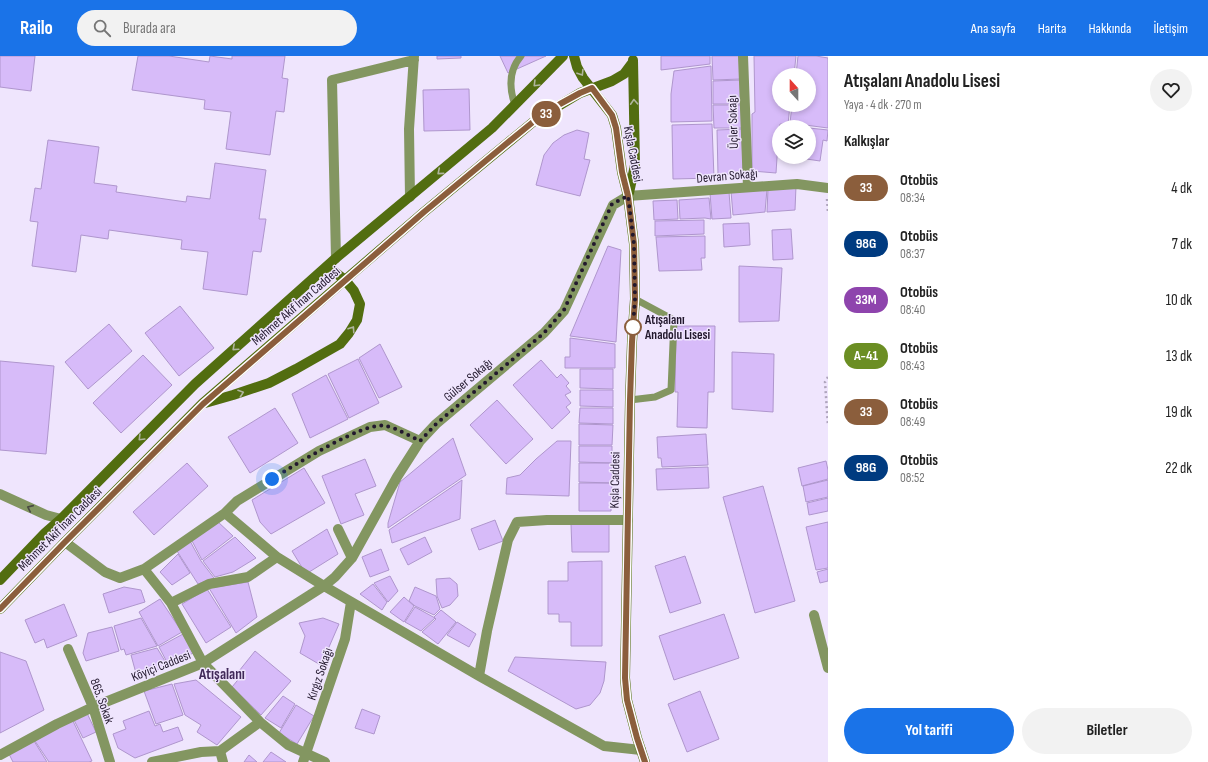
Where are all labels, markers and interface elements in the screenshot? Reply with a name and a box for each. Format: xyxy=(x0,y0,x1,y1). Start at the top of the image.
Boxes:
search box xyxy=(77,10,357,46)
text: Railo xyxy=(20,17,53,40)
icon: search xyxy=(91,17,113,39)
text: Burada ara xyxy=(123,19,176,38)
text: Ana sayfa xyxy=(971,20,1016,37)
text: Harita xyxy=(1038,20,1066,37)
text: Hakkında xyxy=(1088,20,1131,37)
text: İletişim xyxy=(1153,20,1188,37)
north arrow xyxy=(772,68,816,112)
map controls xyxy=(772,68,816,164)
one-way arrow xyxy=(576,69,583,76)
button: heart xyxy=(1150,69,1192,111)
text: Atışalanı Anadolu Lisesi xyxy=(844,70,1000,93)
one-way arrow xyxy=(533,79,541,87)
street label: Üçler Sokağı xyxy=(723,95,742,149)
text: Yaya · 4 dk · 270 m xyxy=(844,97,922,113)
one-way arrow xyxy=(630,99,639,105)
line badge: 33 xyxy=(528,101,564,127)
text: 33 xyxy=(540,105,552,122)
button: layers xyxy=(772,120,816,164)
street label: Kışla Caddesi xyxy=(620,125,646,183)
text: Kalkışlar xyxy=(844,132,889,151)
street label: Devran Sokağı xyxy=(696,165,758,187)
one-way arrow xyxy=(437,167,445,174)
text: Otobüs xyxy=(900,171,938,190)
text: 33 xyxy=(860,179,872,196)
text: 4 dk xyxy=(1171,179,1192,198)
text: 08:34 xyxy=(900,190,925,206)
text: Otobüs xyxy=(900,227,938,246)
text: 98G xyxy=(856,235,876,252)
text: 7 dk xyxy=(1172,235,1192,254)
text: 08:37 xyxy=(900,246,925,262)
street label: Mehmet Akif İnan Caddesi xyxy=(248,262,344,349)
text: Otobüs xyxy=(900,283,938,302)
text: 33M xyxy=(855,291,877,308)
text: 10 dk xyxy=(1166,291,1192,310)
text: 08:40 xyxy=(900,302,925,318)
place label: Atışalanı Anadolu Lisesi xyxy=(644,312,710,343)
marker: Atışalanı Anadolu Lisesi xyxy=(624,318,642,336)
one-way arrow xyxy=(347,326,354,333)
text: Otobüs xyxy=(900,339,938,358)
one-way arrow xyxy=(233,343,240,350)
text: A-41 xyxy=(854,347,878,364)
text: 13 dk xyxy=(1166,347,1192,366)
street label: Gülser Sokağı xyxy=(440,355,496,405)
text: 08:43 xyxy=(900,358,925,374)
one-way arrow xyxy=(237,389,244,397)
text: Otobüs xyxy=(900,395,938,414)
text: 33 xyxy=(860,403,872,420)
text: 19 dk xyxy=(1166,403,1192,422)
text: 08:49 xyxy=(900,414,925,430)
one-way arrow xyxy=(139,433,146,441)
text: Otobüs xyxy=(900,451,938,470)
street label: Kışla Caddesi xyxy=(607,452,623,508)
text: 98G xyxy=(856,459,876,476)
text: 22 dk xyxy=(1165,459,1192,478)
your location xyxy=(262,469,282,489)
text: 08:52 xyxy=(900,470,925,486)
street label: Mehmet Akif İnan Caddesi xyxy=(14,483,105,574)
one-way arrow xyxy=(27,505,34,513)
street label: Kırgız Sokağı xyxy=(304,646,336,702)
street label: Köyiçi Caddesi xyxy=(129,647,193,685)
district label: Atışalanı xyxy=(198,665,245,684)
street label: 865. Sokak xyxy=(86,676,118,726)
button: Yol tarifi xyxy=(844,708,1014,754)
button: Biletler xyxy=(1022,708,1192,754)

